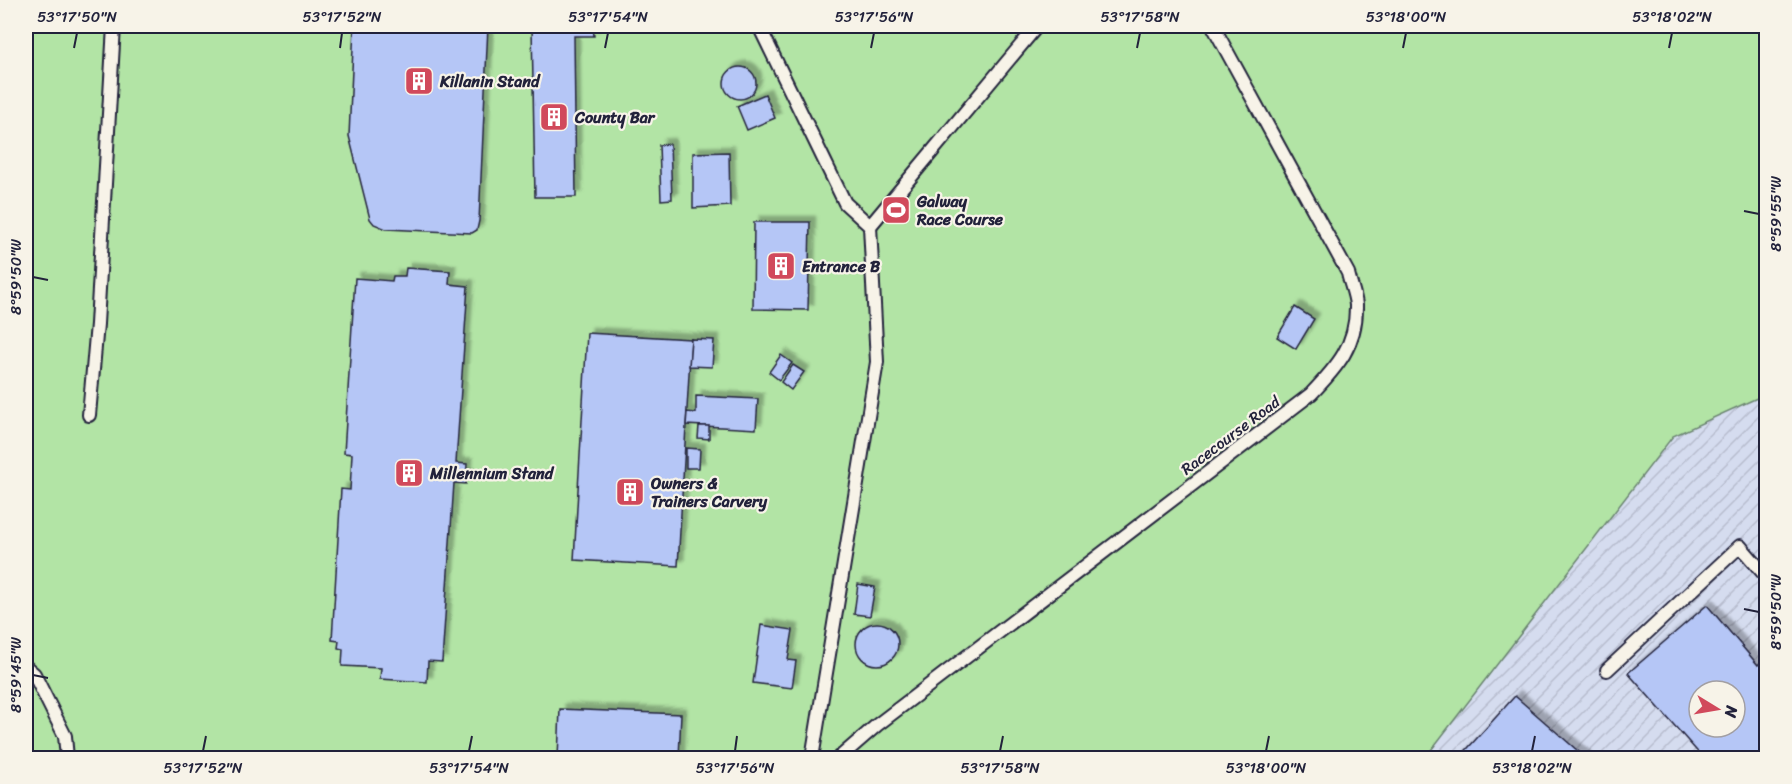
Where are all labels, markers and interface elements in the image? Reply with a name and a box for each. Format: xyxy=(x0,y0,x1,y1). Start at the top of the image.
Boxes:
text: 53°17'50"N xyxy=(37,4,117,30)
text: 53°17'52"N xyxy=(303,4,382,30)
text: 53°17'54"N xyxy=(568,4,648,30)
text: 53°17'56"N xyxy=(835,4,914,30)
text: 53°17'58"N xyxy=(1100,4,1180,30)
text: 53°18'00"N xyxy=(1366,4,1447,30)
text: 53°18'02"N xyxy=(1632,4,1712,30)
building icon: Killanin Stand xyxy=(403,65,435,97)
place label: Killanin Stand xyxy=(439,67,541,96)
building icon: County Bar xyxy=(538,101,570,133)
place label: County Bar xyxy=(574,103,656,132)
text: 8°59'55"W xyxy=(1763,176,1789,252)
place label: Galway Race Course xyxy=(916,187,1004,234)
sports icon: Galway Race Course xyxy=(880,194,912,226)
text: 8°59'50"W xyxy=(3,239,29,315)
building icon: Entrance B xyxy=(765,250,797,282)
place label: Entrance B xyxy=(802,252,881,281)
street label: Racecourse Road xyxy=(1174,387,1288,483)
building icon: Millennium Stand xyxy=(393,457,425,489)
place label: Millennium Stand xyxy=(429,459,555,488)
place label: Owners & Trainers Carvery xyxy=(650,469,768,516)
building icon: Owners & Trainers Carvery xyxy=(614,476,646,508)
text: 8°59'50"W xyxy=(1763,574,1789,650)
text: 8°59'45"W xyxy=(3,637,29,713)
north arrow xyxy=(1687,679,1747,739)
text: N xyxy=(1716,703,1747,721)
text: 53°17'52"N xyxy=(164,755,243,781)
text: 53°17'54"N xyxy=(429,755,509,781)
text: 53°17'56"N xyxy=(696,755,775,781)
text: 53°17'58"N xyxy=(960,755,1040,781)
text: 53°18'00"N xyxy=(1226,755,1307,781)
text: 53°18'02"N xyxy=(1492,755,1572,781)

